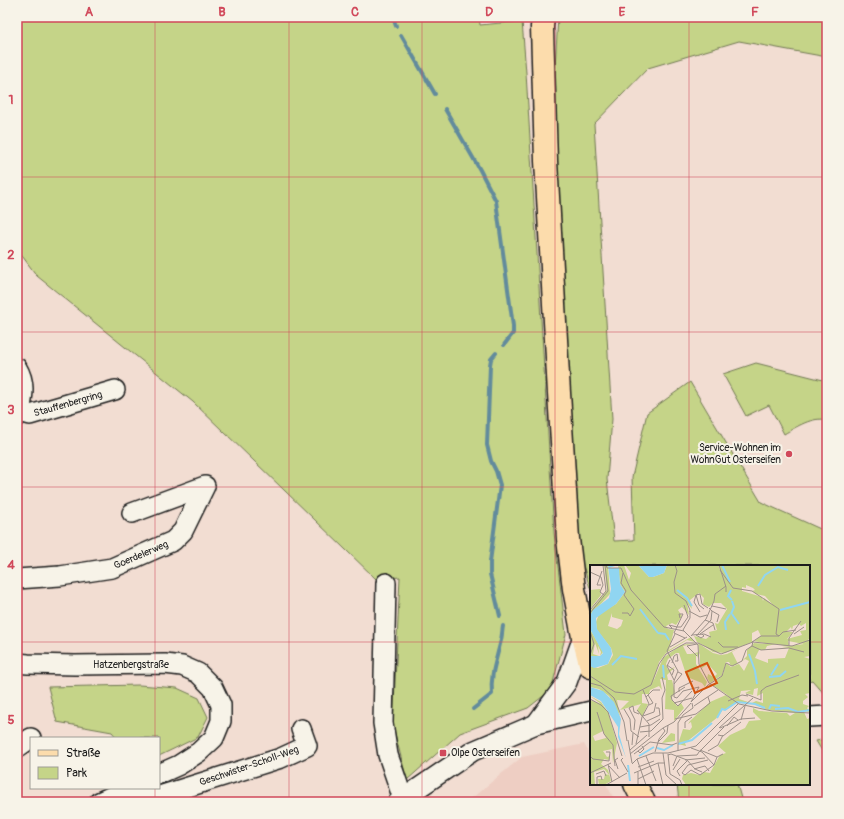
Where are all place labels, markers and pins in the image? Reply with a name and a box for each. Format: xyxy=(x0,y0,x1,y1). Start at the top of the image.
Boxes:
place label: Service-Wohnen im WohnGut Osterseifen xyxy=(691,442,781,466)
marker: Service-Wohnen im WohnGut Osterseifen xyxy=(784,449,794,459)
place label: Olpe Osterseifen xyxy=(451,747,520,759)
marker: Olpe Osterseifen xyxy=(438,748,448,758)

